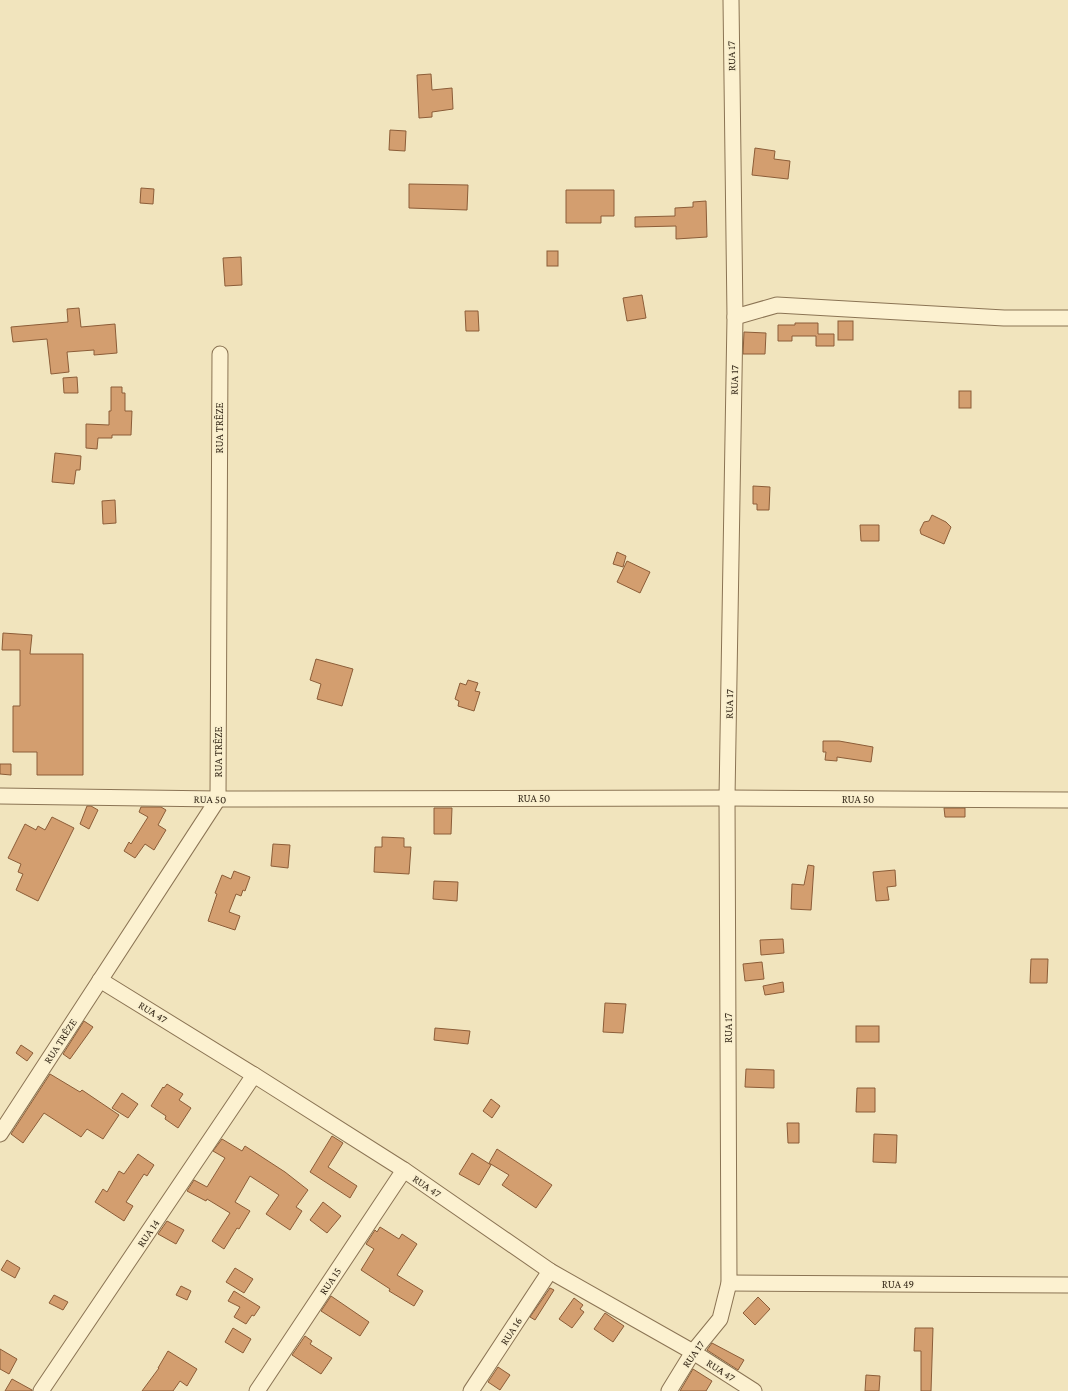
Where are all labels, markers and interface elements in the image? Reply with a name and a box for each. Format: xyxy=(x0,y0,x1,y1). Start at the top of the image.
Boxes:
street label: RUA 17 xyxy=(725,41,737,71)
street label: RUA 17 xyxy=(728,365,740,395)
street label: RUA TRÊZE xyxy=(213,403,225,453)
street label: RUA 17 xyxy=(723,689,735,719)
street label: RUA TRÊZE xyxy=(212,727,224,777)
street label: RUA 50 xyxy=(518,792,550,804)
street label: RUA 50 xyxy=(194,793,226,805)
street label: RUA 50 xyxy=(842,793,874,805)
street label: RUA 47 xyxy=(136,999,170,1025)
street label: RUA 17 xyxy=(722,1013,734,1043)
street label: RUA TRÊZE xyxy=(41,1016,79,1066)
street label: RUA 47 xyxy=(411,1172,443,1200)
street label: RUA 14 xyxy=(134,1217,162,1249)
street label: RUA 15 xyxy=(317,1265,343,1297)
street label: RUA 49 xyxy=(882,1278,914,1290)
street label: RUA 16 xyxy=(498,1315,524,1347)
street label: RUA 17 xyxy=(679,1338,707,1370)
street label: RUA 47 xyxy=(704,1356,738,1384)

